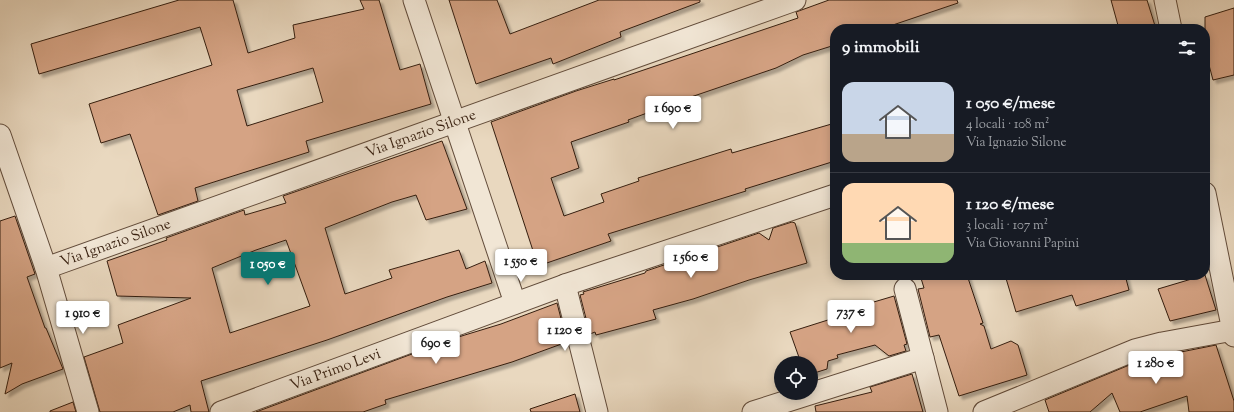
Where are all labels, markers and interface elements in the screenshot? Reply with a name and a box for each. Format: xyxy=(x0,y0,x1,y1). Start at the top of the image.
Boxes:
text: 9 immobili xyxy=(842,36,920,60)
icon: filters xyxy=(1176,37,1198,59)
text: 1 050 €/mese xyxy=(966,92,1055,116)
pin: 1 690 € xyxy=(636,96,710,130)
icon: home xyxy=(874,98,922,146)
text: 1 690 € xyxy=(654,100,692,118)
street label: Via Ignazio Silone xyxy=(363,104,479,163)
text: 4 locali · 108 m² xyxy=(966,116,1050,134)
text: Via Ignazio Silone xyxy=(966,134,1067,152)
text: 1 120 €/mese xyxy=(966,193,1054,217)
icon: home xyxy=(874,199,922,247)
street label: Via Ignazio Silone xyxy=(57,214,174,273)
text: 3 locali · 107 m² xyxy=(966,217,1048,235)
text: Via Giovanni Papini xyxy=(966,235,1079,253)
pin: 1 560 € xyxy=(654,245,728,279)
pin: 1 550 € xyxy=(484,249,558,283)
text: 1 560 € xyxy=(673,249,709,267)
pin: 1 050 € xyxy=(231,252,305,286)
text: 1 550 € xyxy=(504,253,538,271)
text: 1 050 € xyxy=(250,256,286,274)
pin: 737 € xyxy=(823,300,879,334)
pin: 1 910 € xyxy=(46,301,120,335)
text: 737 € xyxy=(836,304,866,322)
text: 1 910 € xyxy=(65,305,101,323)
pin: 1 120 € xyxy=(528,318,602,352)
text: 1 120 € xyxy=(547,322,583,340)
pin: 690 € xyxy=(408,331,464,365)
text: 690 € xyxy=(421,335,451,353)
street label: Via Primo Levi xyxy=(287,343,384,396)
pin: 1 280 € xyxy=(1119,351,1193,385)
text: 1 280 € xyxy=(1137,355,1175,373)
map controls xyxy=(774,356,818,400)
button: locate xyxy=(774,356,818,400)

